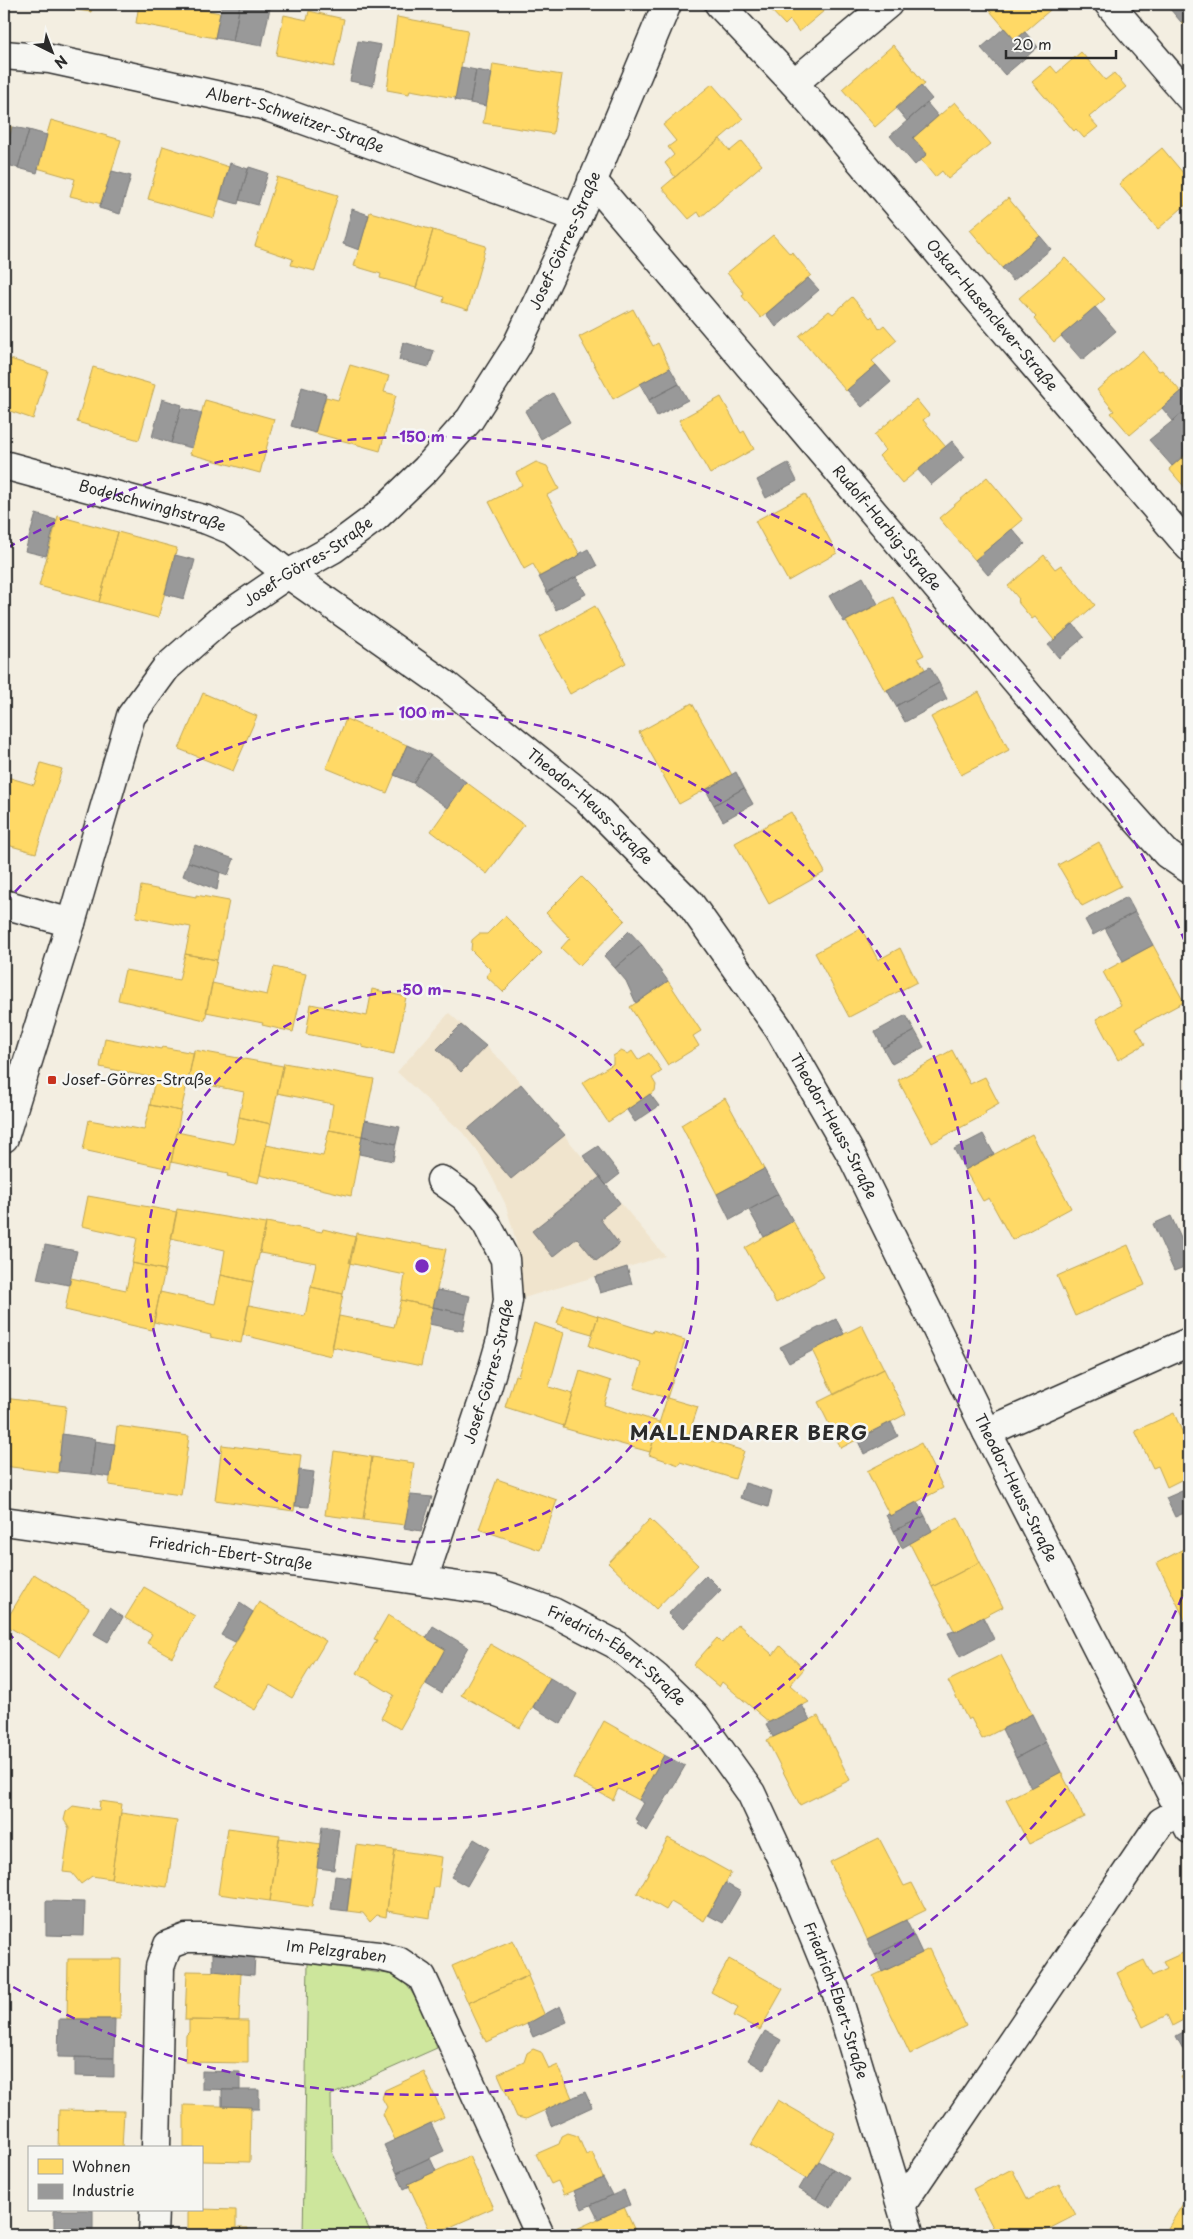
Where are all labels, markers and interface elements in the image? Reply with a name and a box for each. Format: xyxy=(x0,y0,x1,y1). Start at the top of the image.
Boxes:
north arrow xyxy=(28,28,78,78)
scale bar xyxy=(1006,28,1116,60)
text: 20 m xyxy=(1013,32,1052,55)
text: N xyxy=(50,51,72,74)
street label: Albert-Schweitzer-Straße xyxy=(204,80,388,158)
street label: Josef-Görres-Straße xyxy=(522,167,605,313)
street label: Oskar-Hasenclever-Straße xyxy=(921,233,1064,396)
text: 150 m xyxy=(399,424,445,447)
street label: Rudolf-Harbig-Straße xyxy=(828,459,948,595)
street label: Bodelschwinghstraße xyxy=(77,473,230,537)
street label: Josef-Görres-Straße xyxy=(238,510,377,611)
text: 100 m xyxy=(399,700,445,723)
street label: Theodor-Heuss-Straße xyxy=(523,742,659,869)
text: 50 m xyxy=(403,977,441,1000)
street label: Theodor-Heuss-Straße xyxy=(785,1048,884,1203)
place label: Josef-Görres-Straße xyxy=(62,1067,212,1090)
marker: Josef-Görres-Straße xyxy=(46,1074,58,1086)
centre of rings xyxy=(413,1257,431,1275)
street label: Josef-Görres-Straße xyxy=(456,1297,518,1447)
street label: Theodor-Heuss-Straße xyxy=(970,1409,1064,1565)
district label: MALLENDARER BERG xyxy=(630,1417,868,1447)
street label: Friedrich-Ebert-Straße xyxy=(148,1529,314,1575)
street label: Friedrich-Ebert-Straße xyxy=(545,1598,692,1710)
street label: Friedrich-Ebert-Straße xyxy=(799,1918,875,2082)
street label: Im Pelzgraben xyxy=(285,1933,390,1968)
legend xyxy=(28,2146,202,2212)
text: Wohnen xyxy=(72,2154,131,2177)
text: Industrie xyxy=(72,2178,134,2201)

